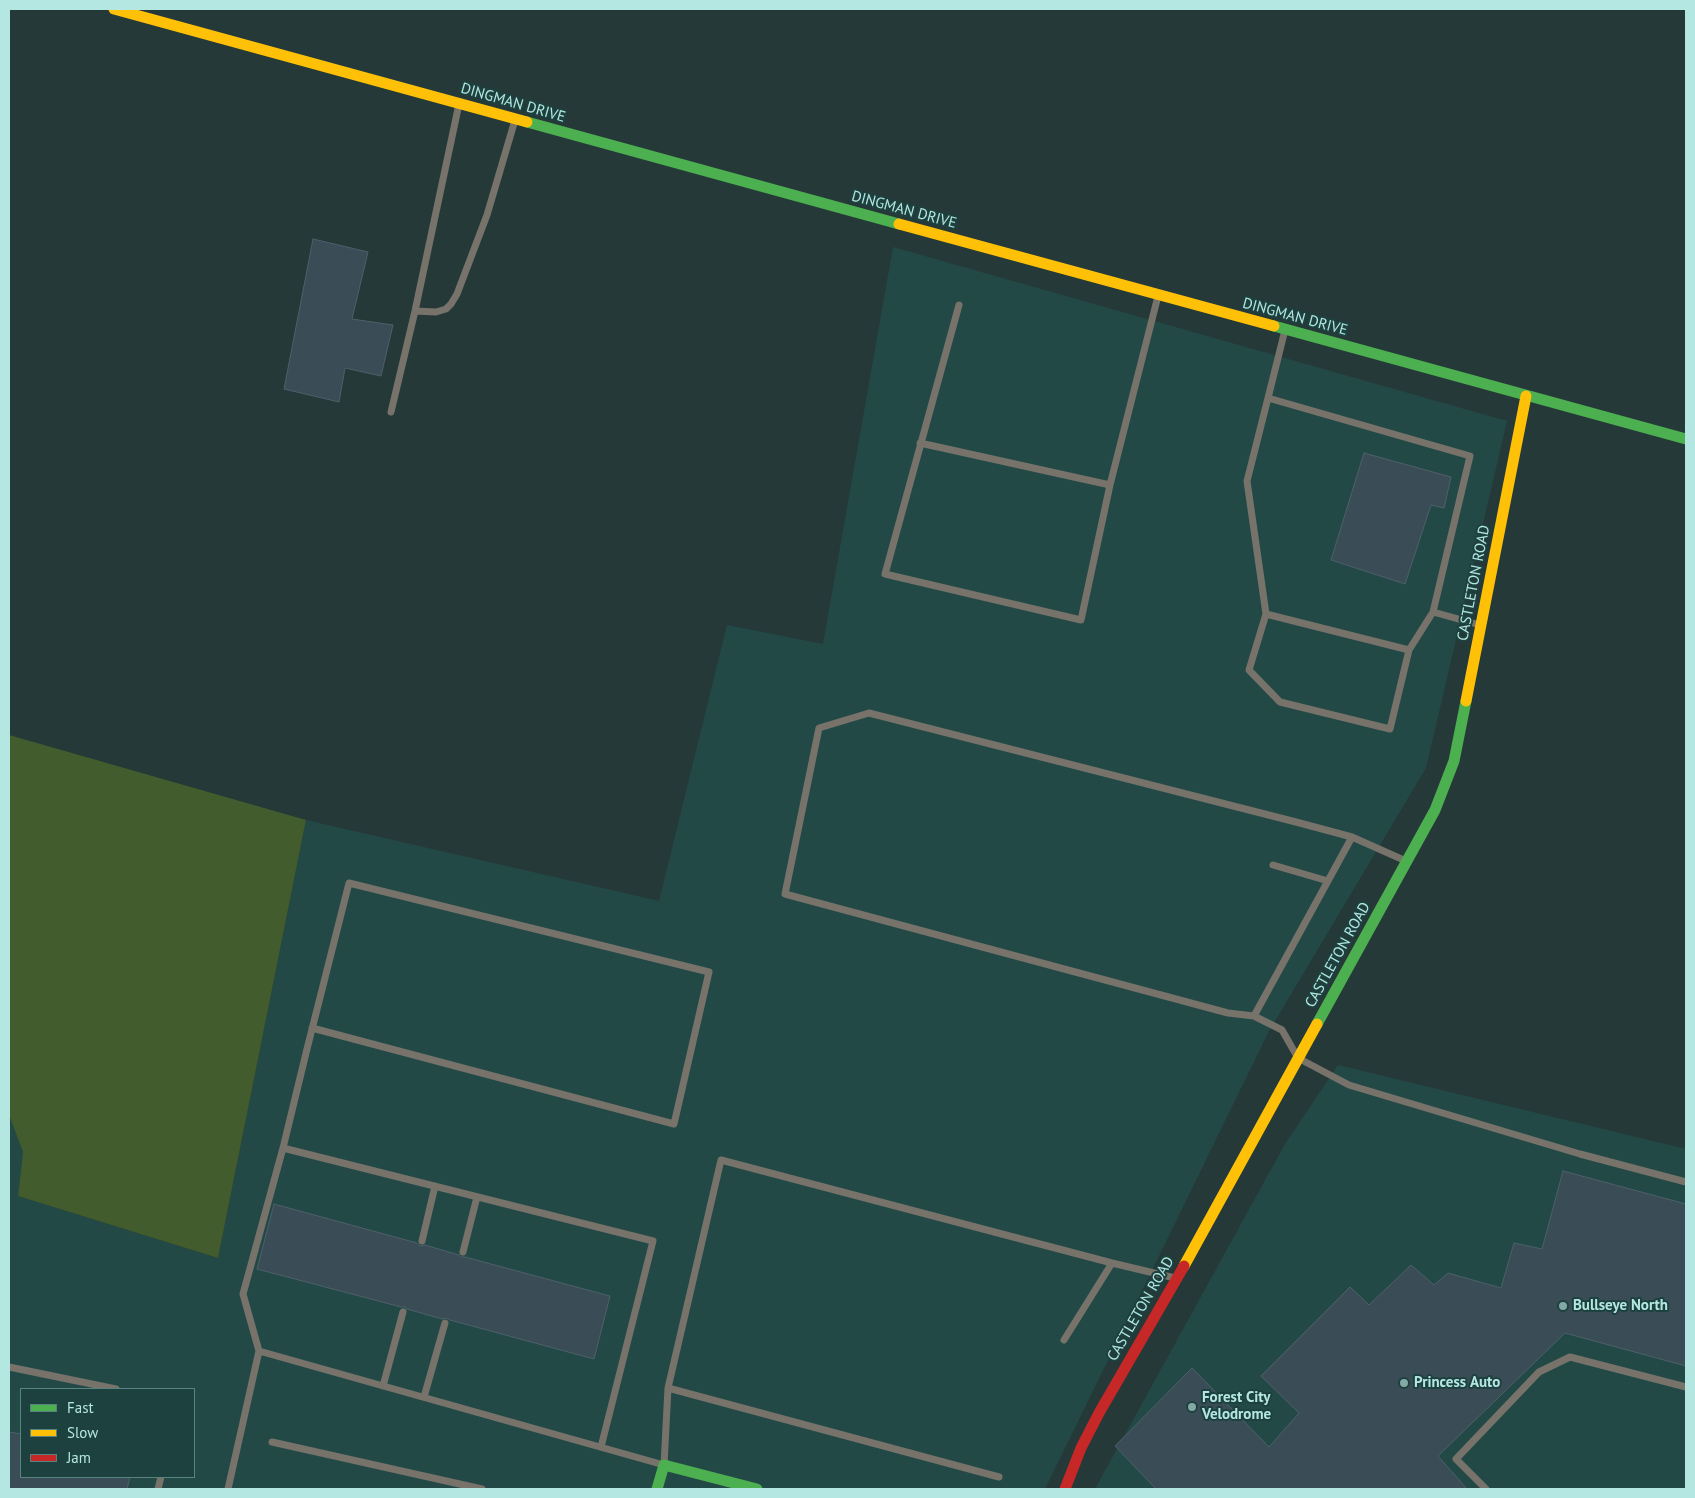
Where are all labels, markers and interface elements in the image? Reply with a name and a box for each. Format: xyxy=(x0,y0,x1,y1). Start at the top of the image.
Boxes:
street label: DINGMAN DRIVE xyxy=(459,79,567,127)
street label: DINGMAN DRIVE xyxy=(850,187,958,233)
street label: DINGMAN DRIVE xyxy=(1241,294,1349,340)
street label: CASTLETON ROAD xyxy=(1454,524,1494,642)
street label: CASTLETON ROAD xyxy=(1302,899,1374,1011)
street label: CASTLETON ROAD xyxy=(1104,1254,1178,1364)
place label: Bullseye North xyxy=(1573,1297,1668,1315)
marker: Bullseye North xyxy=(1557,1300,1569,1312)
place label: Princess Auto xyxy=(1414,1374,1500,1392)
marker: Princess Auto xyxy=(1398,1377,1410,1389)
legend xyxy=(20,1388,195,1478)
place label: Forest City Velodrome xyxy=(1202,1389,1271,1424)
text: Fast xyxy=(67,1398,94,1417)
marker: Forest City Velodrome xyxy=(1186,1401,1198,1413)
text: Slow xyxy=(67,1423,98,1442)
text: Jam xyxy=(67,1448,91,1467)

